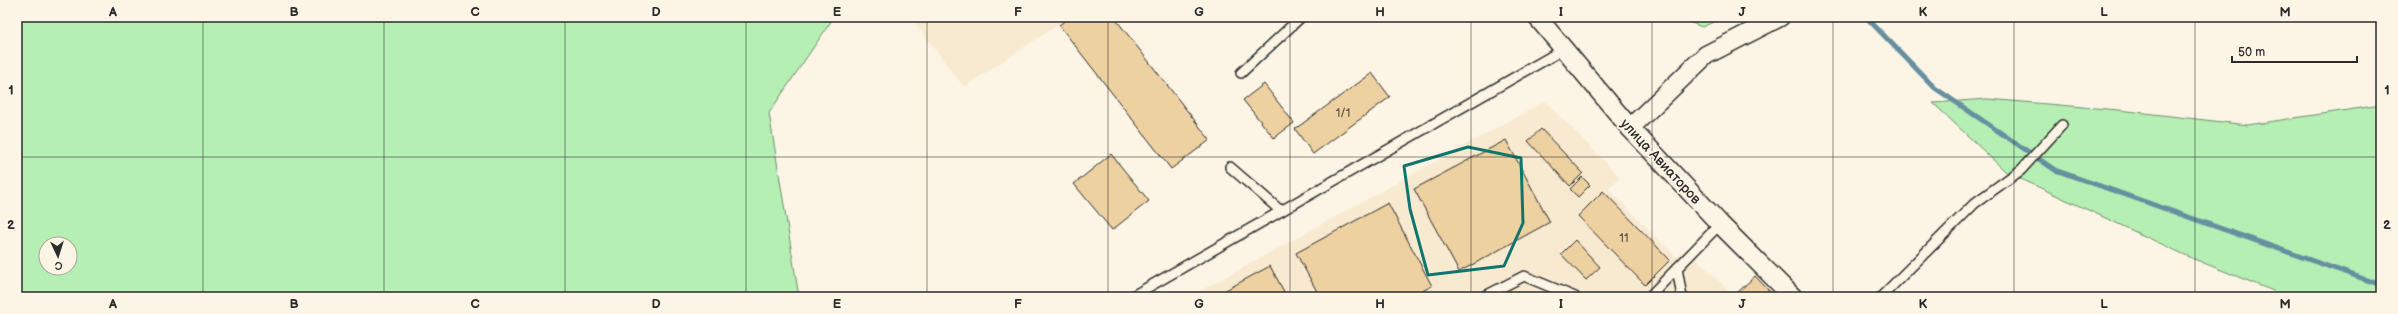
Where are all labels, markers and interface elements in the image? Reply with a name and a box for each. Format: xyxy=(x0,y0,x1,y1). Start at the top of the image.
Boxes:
text: A xyxy=(108,4,117,20)
text: B xyxy=(289,4,299,20)
text: C xyxy=(470,4,480,20)
text: D xyxy=(651,4,661,20)
text: E xyxy=(833,4,842,20)
text: F xyxy=(1014,4,1022,20)
text: G xyxy=(1194,4,1204,20)
text: H xyxy=(1375,4,1385,20)
text: I xyxy=(1559,4,1563,20)
text: J xyxy=(1738,4,1746,20)
text: K xyxy=(1919,4,1928,20)
text: L xyxy=(2100,4,2108,20)
text: M xyxy=(2279,4,2291,20)
scale bar xyxy=(2232,38,2357,64)
text: 50 m xyxy=(2238,45,2265,60)
text: 1 xyxy=(8,82,14,98)
text: 1 xyxy=(2384,82,2390,98)
house number: 1/1 xyxy=(1336,106,1350,121)
street label: улица Авиаторов xyxy=(1617,115,1705,208)
text: 2 xyxy=(7,217,15,233)
text: 2 xyxy=(2383,217,2391,233)
house number: 11 xyxy=(1619,231,1629,246)
north arrow xyxy=(38,236,78,276)
text: С xyxy=(54,259,63,272)
text: A xyxy=(108,296,117,312)
text: B xyxy=(289,296,299,312)
text: C xyxy=(470,296,480,312)
text: D xyxy=(651,296,661,312)
text: E xyxy=(833,296,842,312)
text: F xyxy=(1014,296,1022,312)
text: G xyxy=(1194,296,1204,312)
text: H xyxy=(1375,296,1385,312)
text: I xyxy=(1559,296,1563,312)
text: J xyxy=(1738,296,1746,312)
text: K xyxy=(1919,296,1928,312)
text: L xyxy=(2100,296,2108,312)
text: M xyxy=(2279,296,2291,312)

